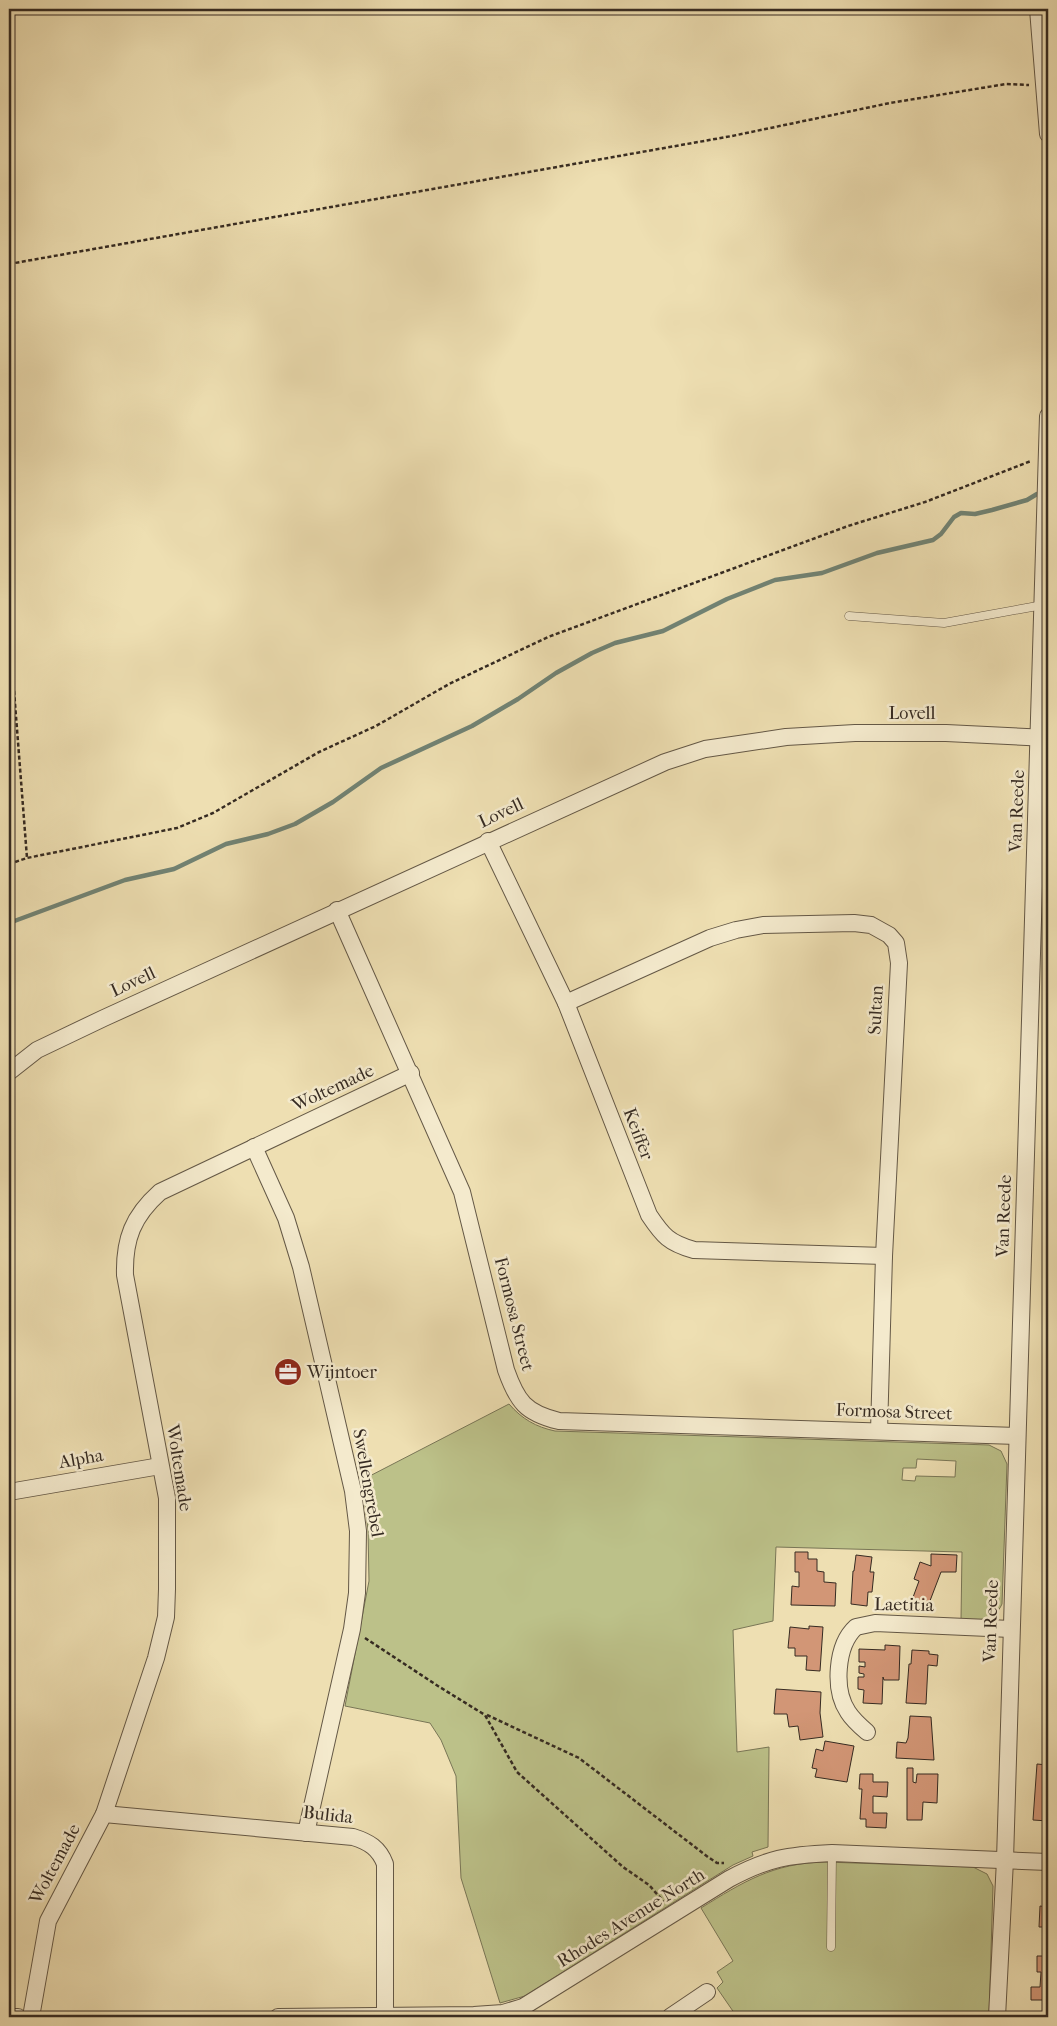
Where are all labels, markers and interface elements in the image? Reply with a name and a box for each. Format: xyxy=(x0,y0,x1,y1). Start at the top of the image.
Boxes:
street label: Lovell xyxy=(888,703,936,724)
street label: Van Reede xyxy=(1005,769,1029,854)
street label: Lovell xyxy=(475,794,527,832)
street label: Lovell xyxy=(107,963,159,1001)
street label: Sultan xyxy=(864,984,888,1035)
street label: Woltemade xyxy=(288,1060,377,1116)
street label: Keiffer xyxy=(618,1105,658,1163)
street label: Van Reede xyxy=(992,1174,1016,1259)
street label: Formosa Street xyxy=(490,1255,538,1374)
office icon: Wijntoer xyxy=(273,1357,303,1387)
place label: Wijntoer xyxy=(306,1362,377,1383)
street label: Formosa Street xyxy=(835,1399,953,1425)
street label: Woltemade xyxy=(162,1422,196,1513)
street label: Swellengrebel xyxy=(348,1427,388,1539)
street label: Alpha xyxy=(56,1445,105,1473)
street label: Van Reede xyxy=(979,1579,1003,1664)
street label: Laetitia xyxy=(874,1594,935,1616)
street label: Bulida xyxy=(302,1802,355,1828)
street label: Woltemade xyxy=(25,1820,85,1909)
street label: Rhodes Avenue North xyxy=(553,1864,709,1972)

